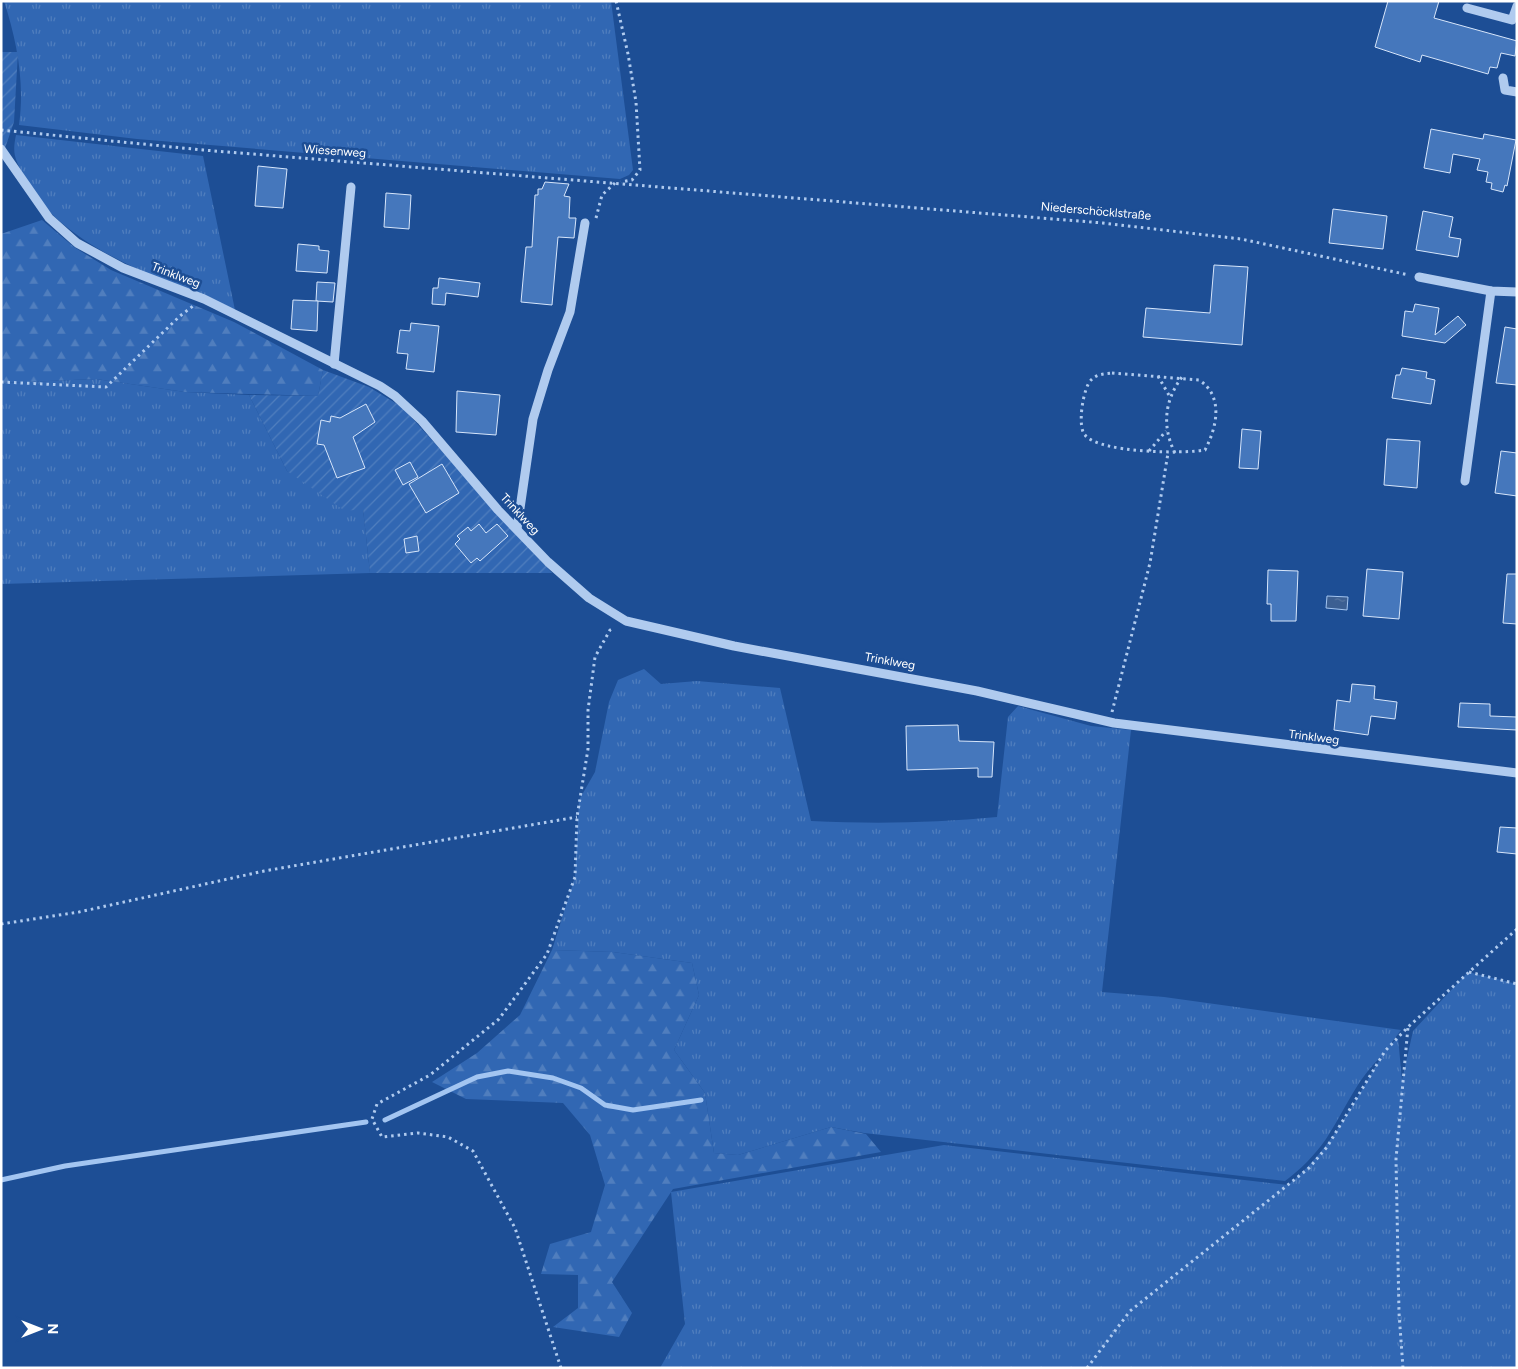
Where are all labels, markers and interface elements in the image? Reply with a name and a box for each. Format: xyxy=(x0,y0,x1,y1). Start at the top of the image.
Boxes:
street label: Wiesenweg xyxy=(303,142,367,160)
street label: Niederschöcklstraße xyxy=(1040,199,1152,223)
street label: Trinklweg xyxy=(150,259,202,291)
street label: Trinklweg xyxy=(498,491,542,537)
street label: Trinklweg xyxy=(864,650,916,672)
street label: Trinklweg xyxy=(1288,727,1340,747)
north arrow xyxy=(15,1304,65,1354)
text: N xyxy=(44,1324,61,1334)

